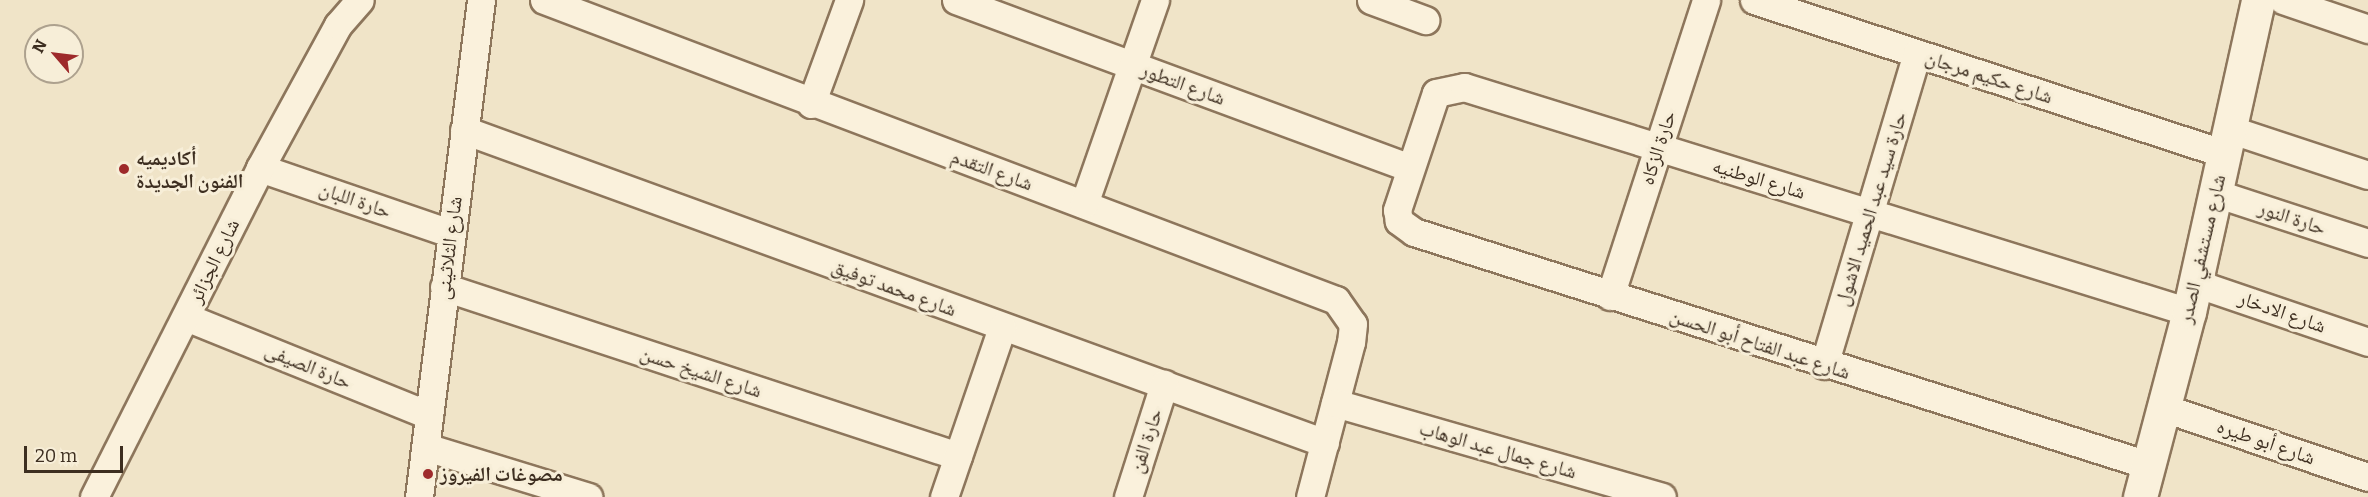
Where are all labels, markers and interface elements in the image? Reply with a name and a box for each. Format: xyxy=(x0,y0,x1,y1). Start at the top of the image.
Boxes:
north arrow xyxy=(24,24,84,84)
text: N xyxy=(28,36,51,56)
street label: شارع حكيم مرجان xyxy=(1922,45,2056,109)
street label: شارع التطور xyxy=(1138,58,1228,110)
street label: حارة الزكاه xyxy=(1635,108,1681,188)
street label: حارة سيد عبد الحميد الاشول xyxy=(1830,109,1912,309)
street label: شارع التقدم xyxy=(948,144,1036,196)
place label: أكاديميه الفنون الجديدة xyxy=(136,146,243,193)
street label: شارع الوطنيه xyxy=(1710,154,1808,204)
marker: أكاديميه الفنون الجديدة xyxy=(117,162,131,176)
street label: شارع مستشفي الصدر xyxy=(2173,172,2231,326)
street label: حارة اللبان xyxy=(316,177,394,223)
street label: شارع الثلاثينى xyxy=(431,195,467,301)
street label: حارة النور xyxy=(2255,196,2329,240)
street label: شارع الجزائر xyxy=(183,215,245,307)
street label: شارع محمد توفيق xyxy=(828,254,960,322)
street label: شارع الادخار xyxy=(2235,286,2329,338)
street label: شارع عبد الفتاح أبو الحسن xyxy=(1667,304,1853,384)
street label: حارة الصيفى xyxy=(261,338,355,394)
street label: شارع الشيخ حسن xyxy=(637,341,765,403)
street label: حارة الفن xyxy=(1124,406,1168,476)
street label: شارع أبو طيره xyxy=(2214,414,2318,470)
street label: شارع جمال عبد الوهاب xyxy=(1417,416,1579,484)
scale bar xyxy=(27,434,126,472)
text: 20 m xyxy=(35,445,77,467)
place label: مصوغات الفيروز xyxy=(440,462,563,486)
marker: مصوغات الفيروز xyxy=(421,467,435,481)

